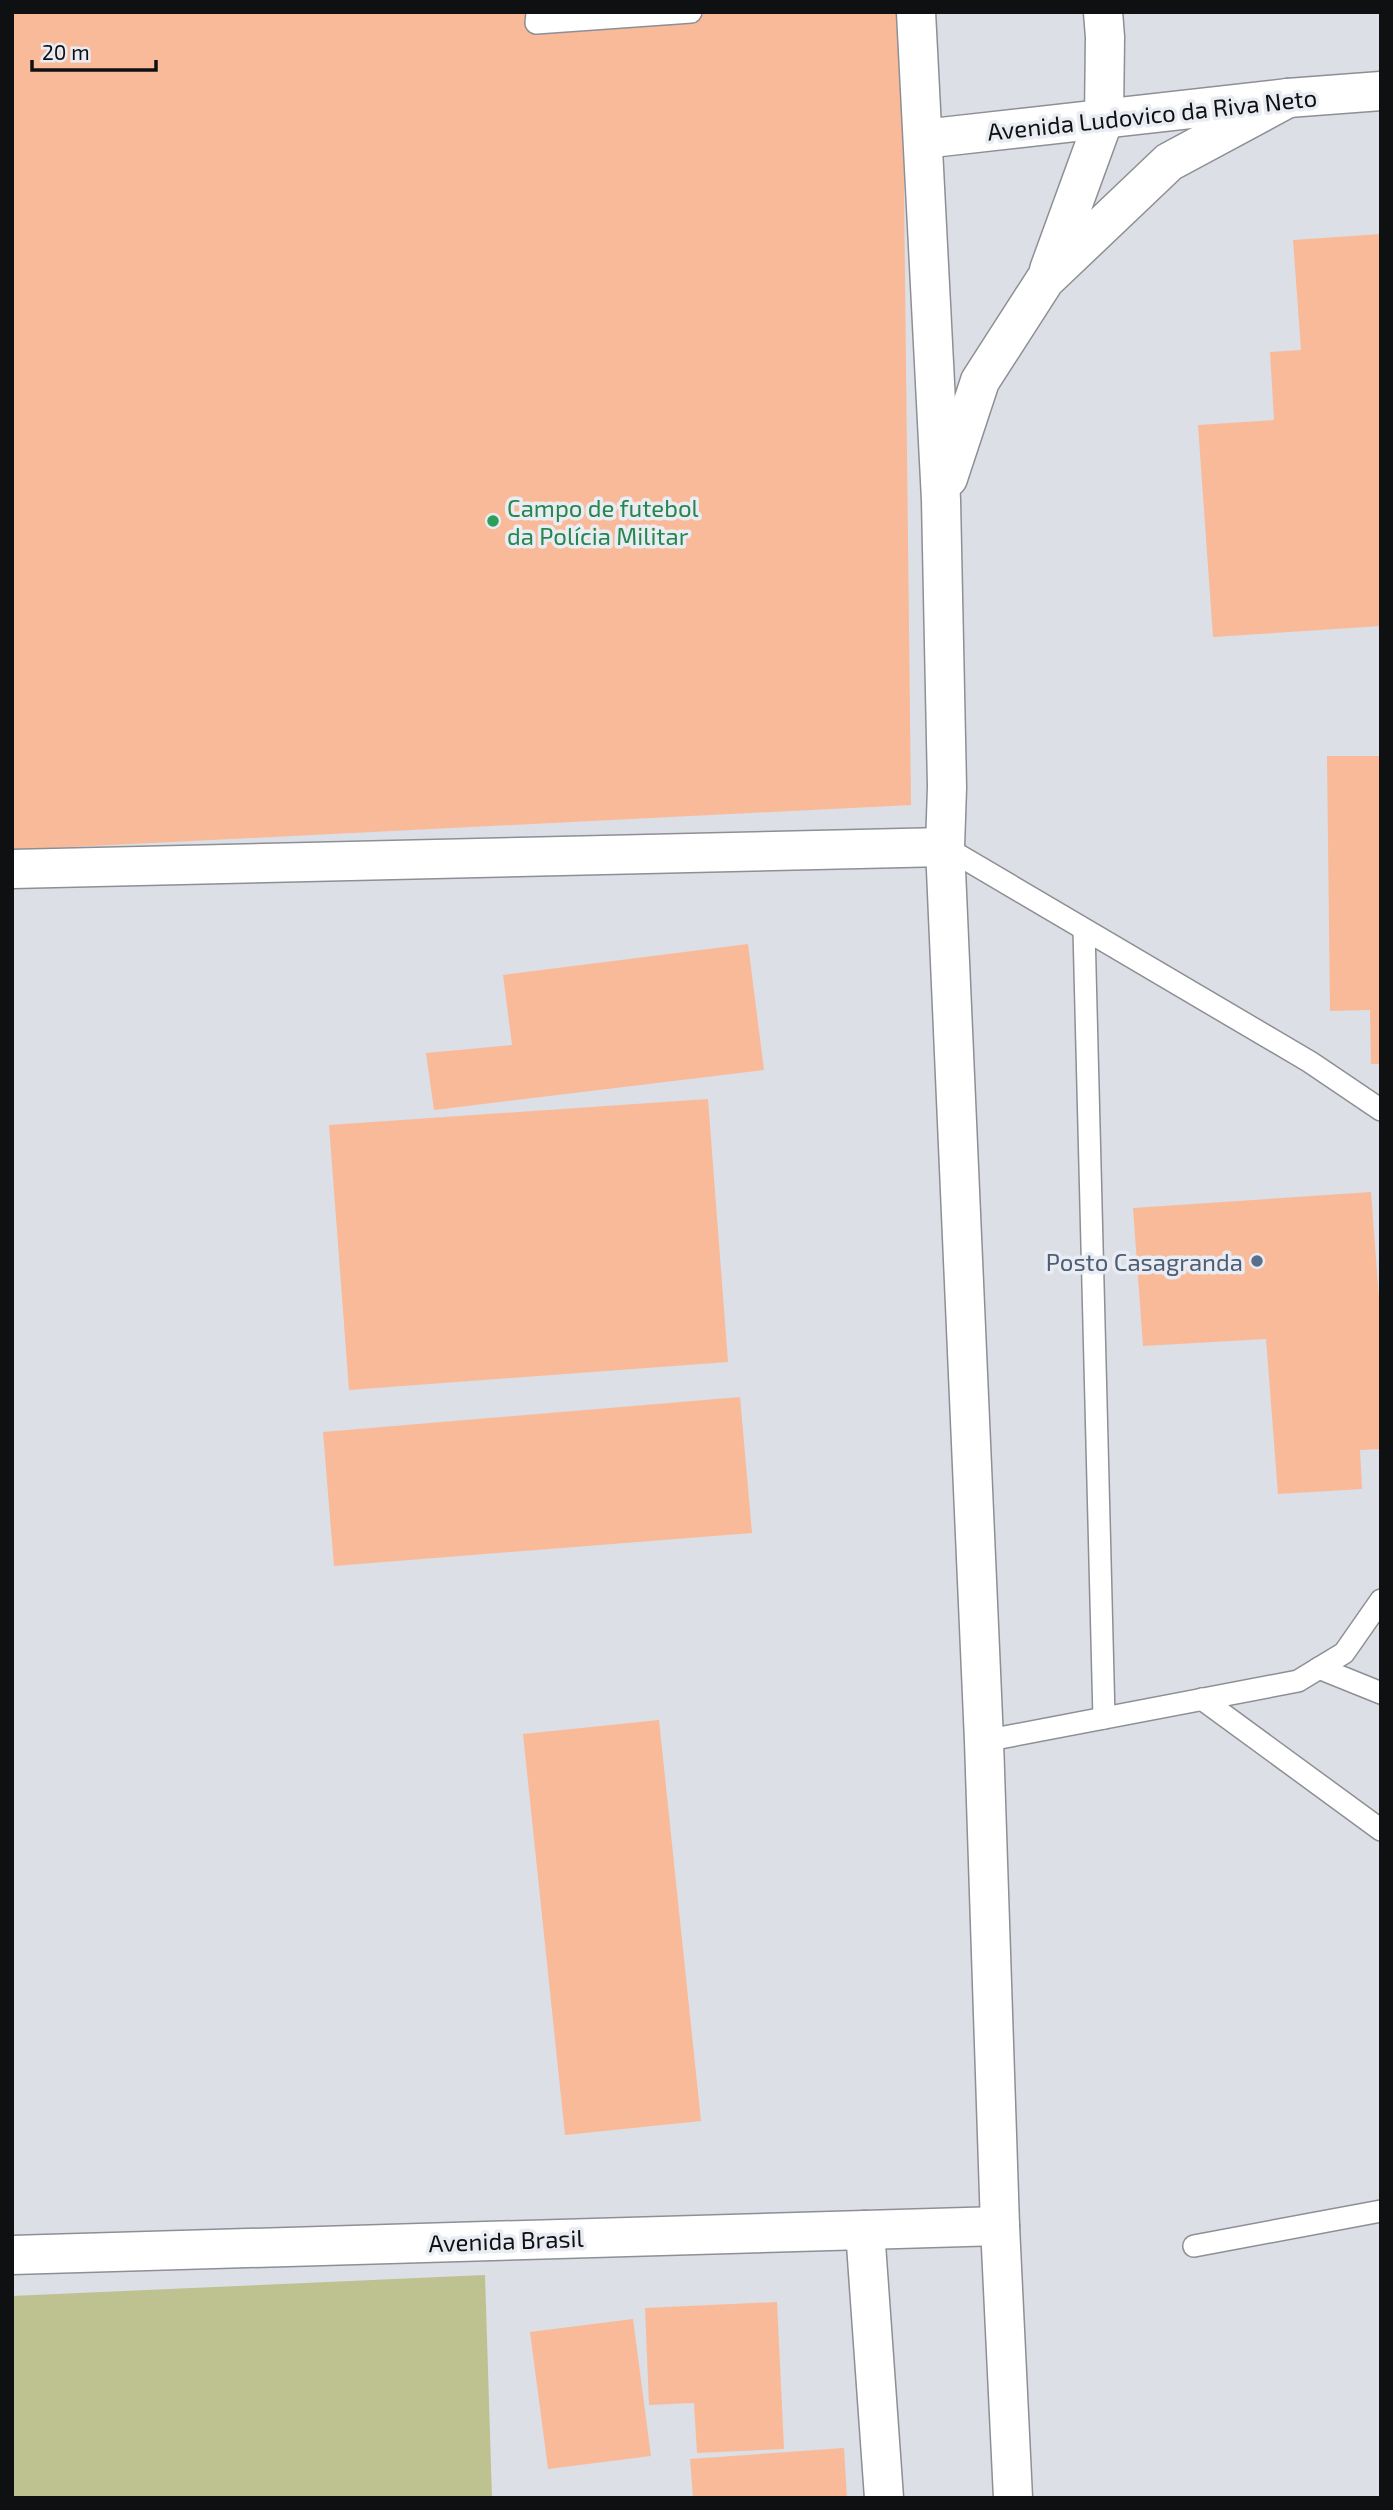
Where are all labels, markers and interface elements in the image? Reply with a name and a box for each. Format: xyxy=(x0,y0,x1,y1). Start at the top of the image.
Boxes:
scale bar xyxy=(32,28,156,72)
text: 20 m xyxy=(42,39,90,64)
street label: Avenida Ludovico da Riva Neto xyxy=(986,82,1318,146)
place label: Campo de futebol da Polícia Militar xyxy=(507,493,699,550)
marker: Campo de futebol da Polícia Militar xyxy=(485,513,501,529)
place label: Posto Casagranda xyxy=(1046,1247,1243,1276)
marker: Posto Casagranda xyxy=(1249,1253,1265,1269)
street label: Avenida Brasil xyxy=(428,2223,584,2257)

